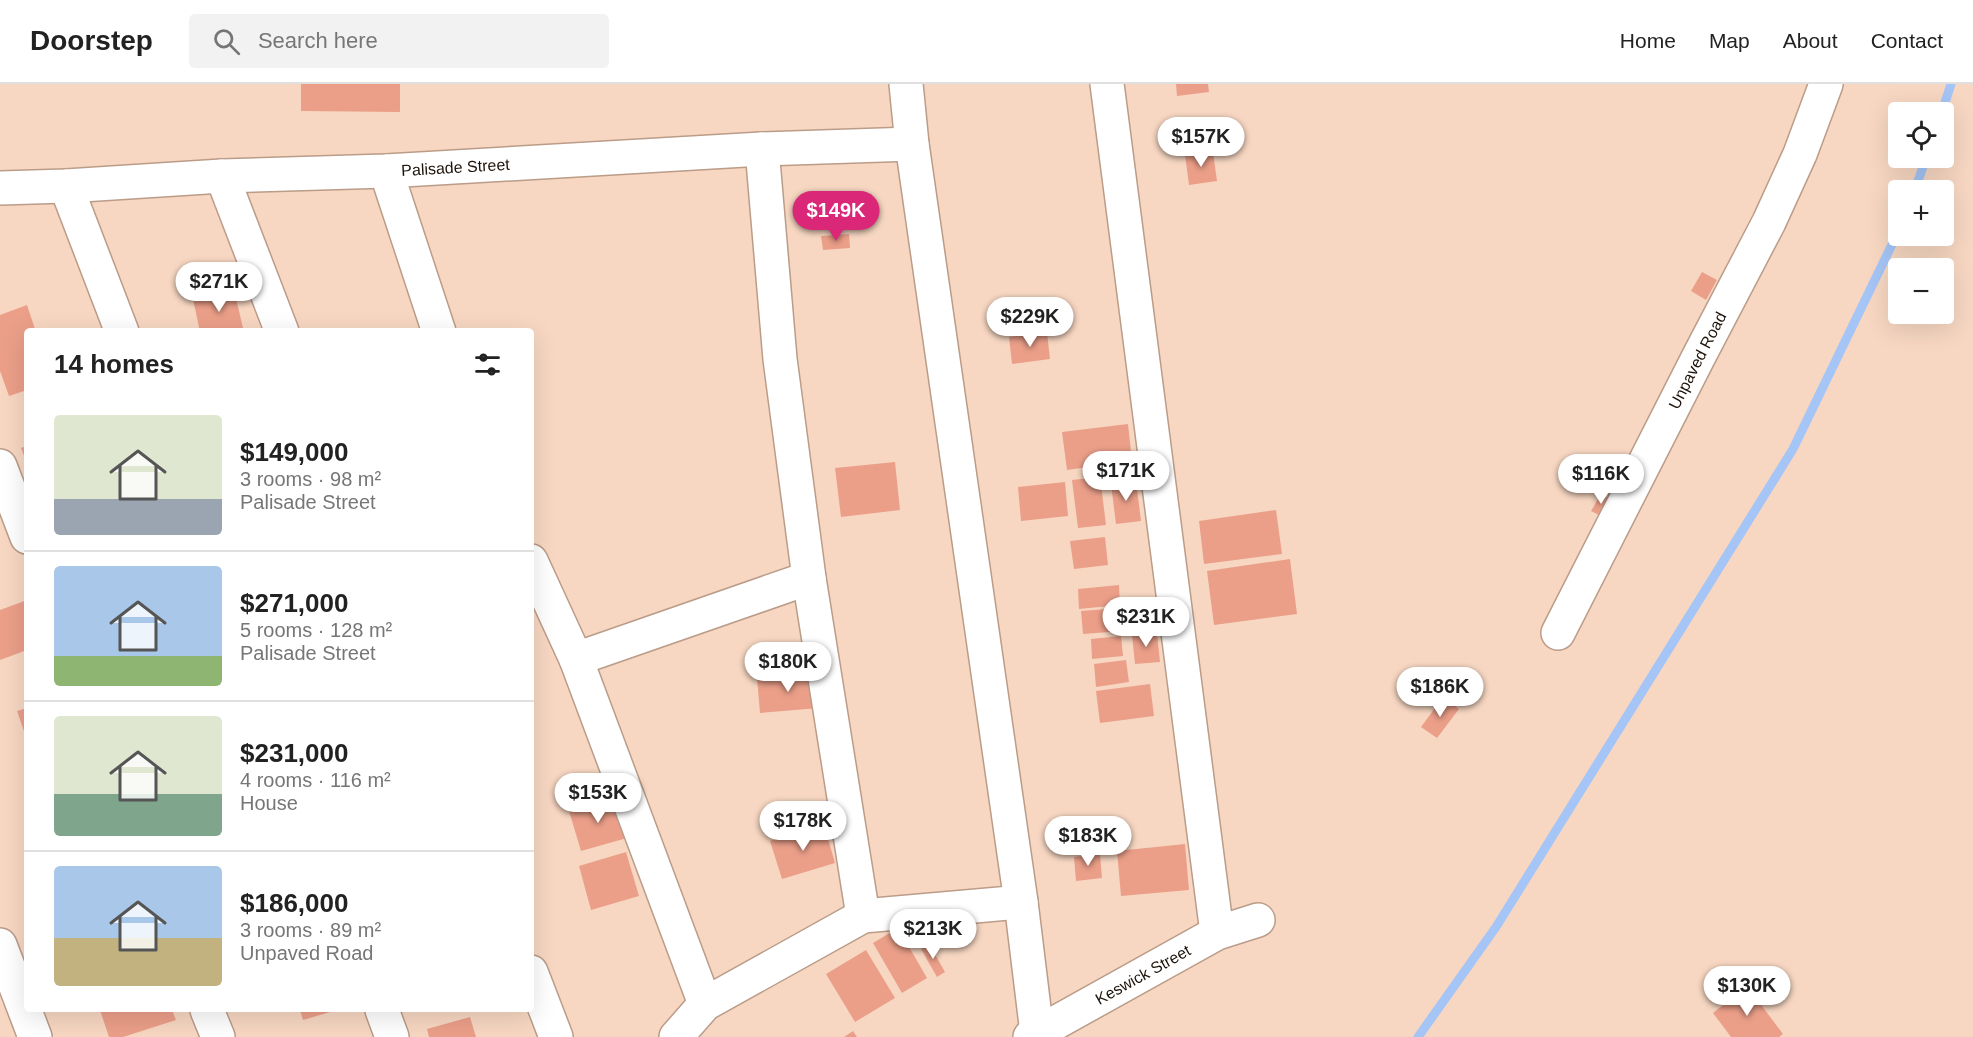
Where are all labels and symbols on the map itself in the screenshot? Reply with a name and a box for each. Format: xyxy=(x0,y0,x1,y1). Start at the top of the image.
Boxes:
pin: $157K xyxy=(1159,117,1243,168)
street label: Palisade Street xyxy=(401,156,511,179)
pin: $149K xyxy=(794,191,878,242)
pin: $271K xyxy=(177,262,261,313)
pin: $229K xyxy=(988,297,1072,348)
street label: Unpaved Road xyxy=(1665,309,1729,412)
pin: $171K xyxy=(1084,451,1168,502)
pin: $116K xyxy=(1559,454,1643,505)
pin: $231K xyxy=(1104,597,1188,648)
pin: $180K xyxy=(746,642,830,693)
pin: $186K xyxy=(1398,667,1482,718)
pin: $153K xyxy=(556,773,640,824)
pin: $178K xyxy=(761,801,845,852)
pin: $183K xyxy=(1046,816,1130,867)
pin: $213K xyxy=(891,909,975,960)
street label: Keswick Street xyxy=(1093,941,1194,1008)
pin: $130K xyxy=(1705,966,1789,1017)

